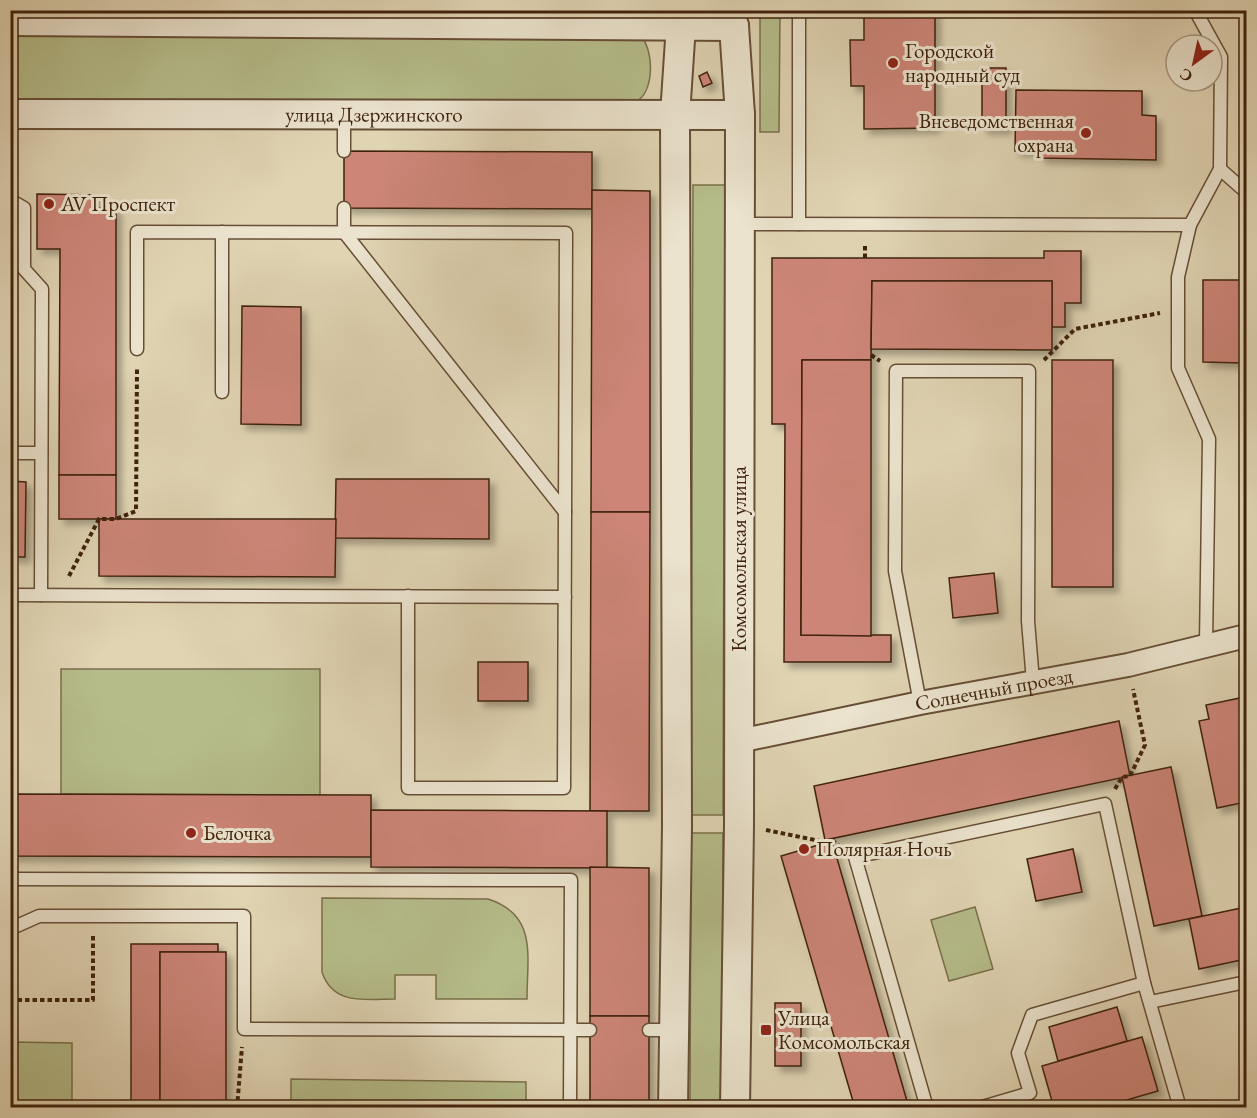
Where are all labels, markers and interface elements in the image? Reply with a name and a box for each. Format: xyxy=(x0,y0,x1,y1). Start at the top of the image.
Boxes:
north arrow xyxy=(1164,33,1224,93)
place label: Городской народный суд xyxy=(905,37,1021,88)
marker: Городской народный суд xyxy=(886,56,900,70)
text: С xyxy=(1176,63,1197,87)
street label: улица Дзержинского xyxy=(285,100,463,128)
place label: Вневедомственная охрана xyxy=(919,107,1075,158)
marker: Вневедомственная охрана xyxy=(1079,126,1093,140)
place label: AV Проспект xyxy=(60,190,176,217)
marker: AV Проспект xyxy=(42,197,56,211)
street label: Комсомольская улица xyxy=(725,466,752,652)
street label: Солнечный проезд xyxy=(913,661,1075,717)
place label: Белочка xyxy=(203,819,272,846)
marker: Белочка xyxy=(184,826,198,840)
place label: Полярная Ночь xyxy=(816,835,952,862)
marker: Полярная Ночь xyxy=(797,842,811,856)
place label: Улица Комсомольская xyxy=(777,1004,910,1055)
marker: Улица Комсомольская xyxy=(759,1023,773,1037)

